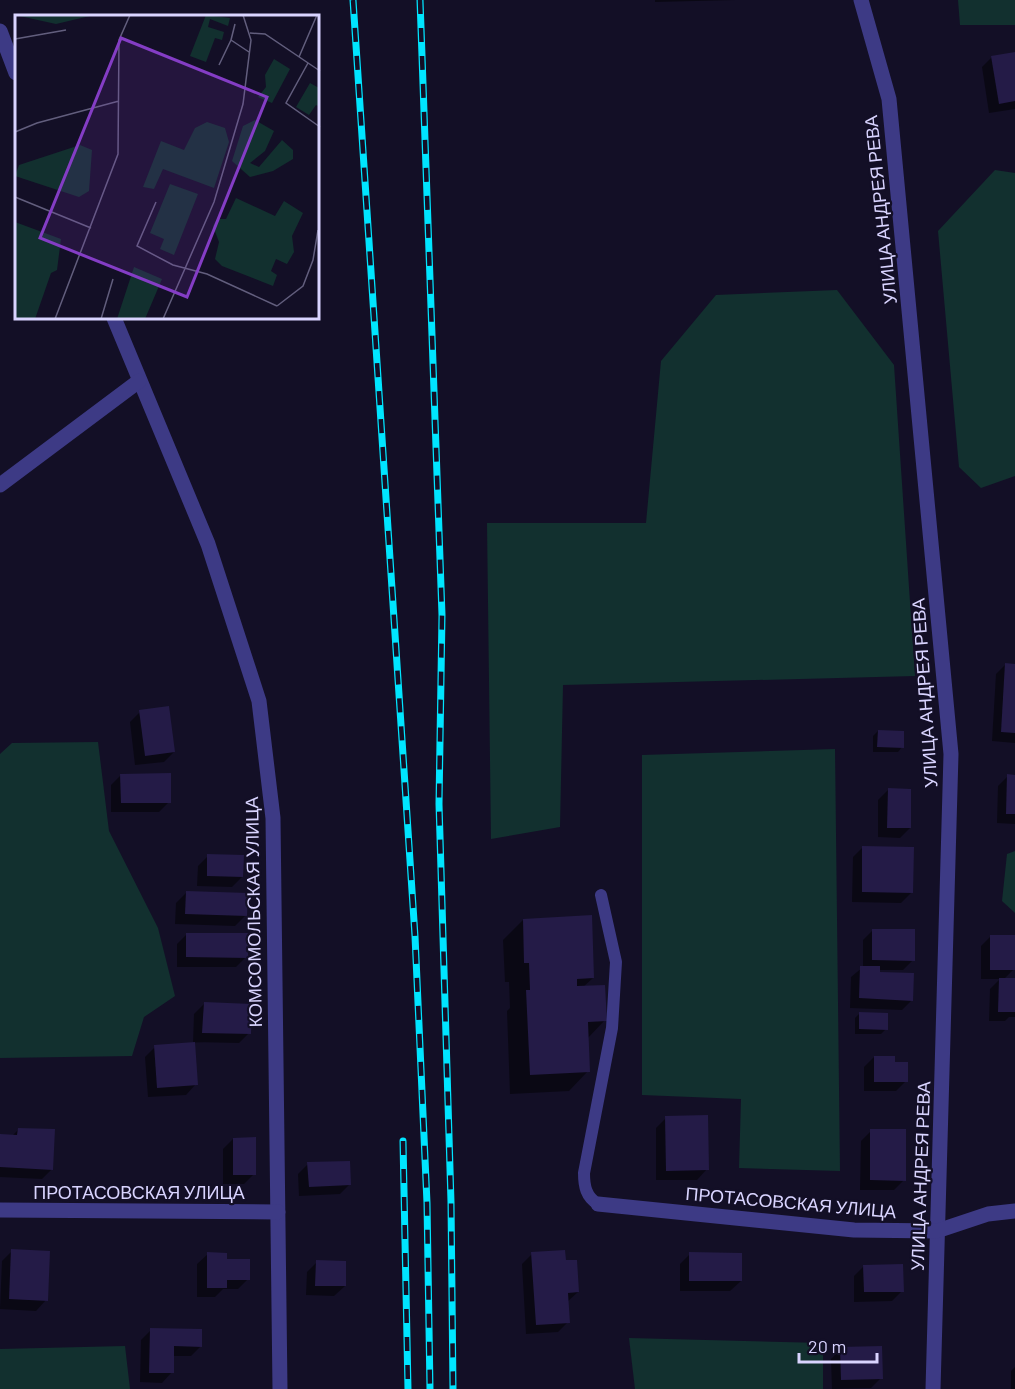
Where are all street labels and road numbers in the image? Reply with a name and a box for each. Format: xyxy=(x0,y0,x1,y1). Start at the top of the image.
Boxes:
street label: УЛИЦА АНДРЕЯ РЕВА xyxy=(859,114,901,306)
street label: УЛИЦА АНДРЕЯ РЕВА xyxy=(906,598,942,788)
street label: КОМСОМОЛЬСКАЯ УЛИЦА xyxy=(240,796,266,1028)
street label: УЛИЦА АНДРЕЯ РЕВА xyxy=(906,1081,934,1271)
street label: ПРОТАСОВСКАЯ УЛИЦА xyxy=(33,1181,245,1203)
street label: ПРОТАСОВСКАЯ УЛИЦА xyxy=(685,1182,897,1222)

